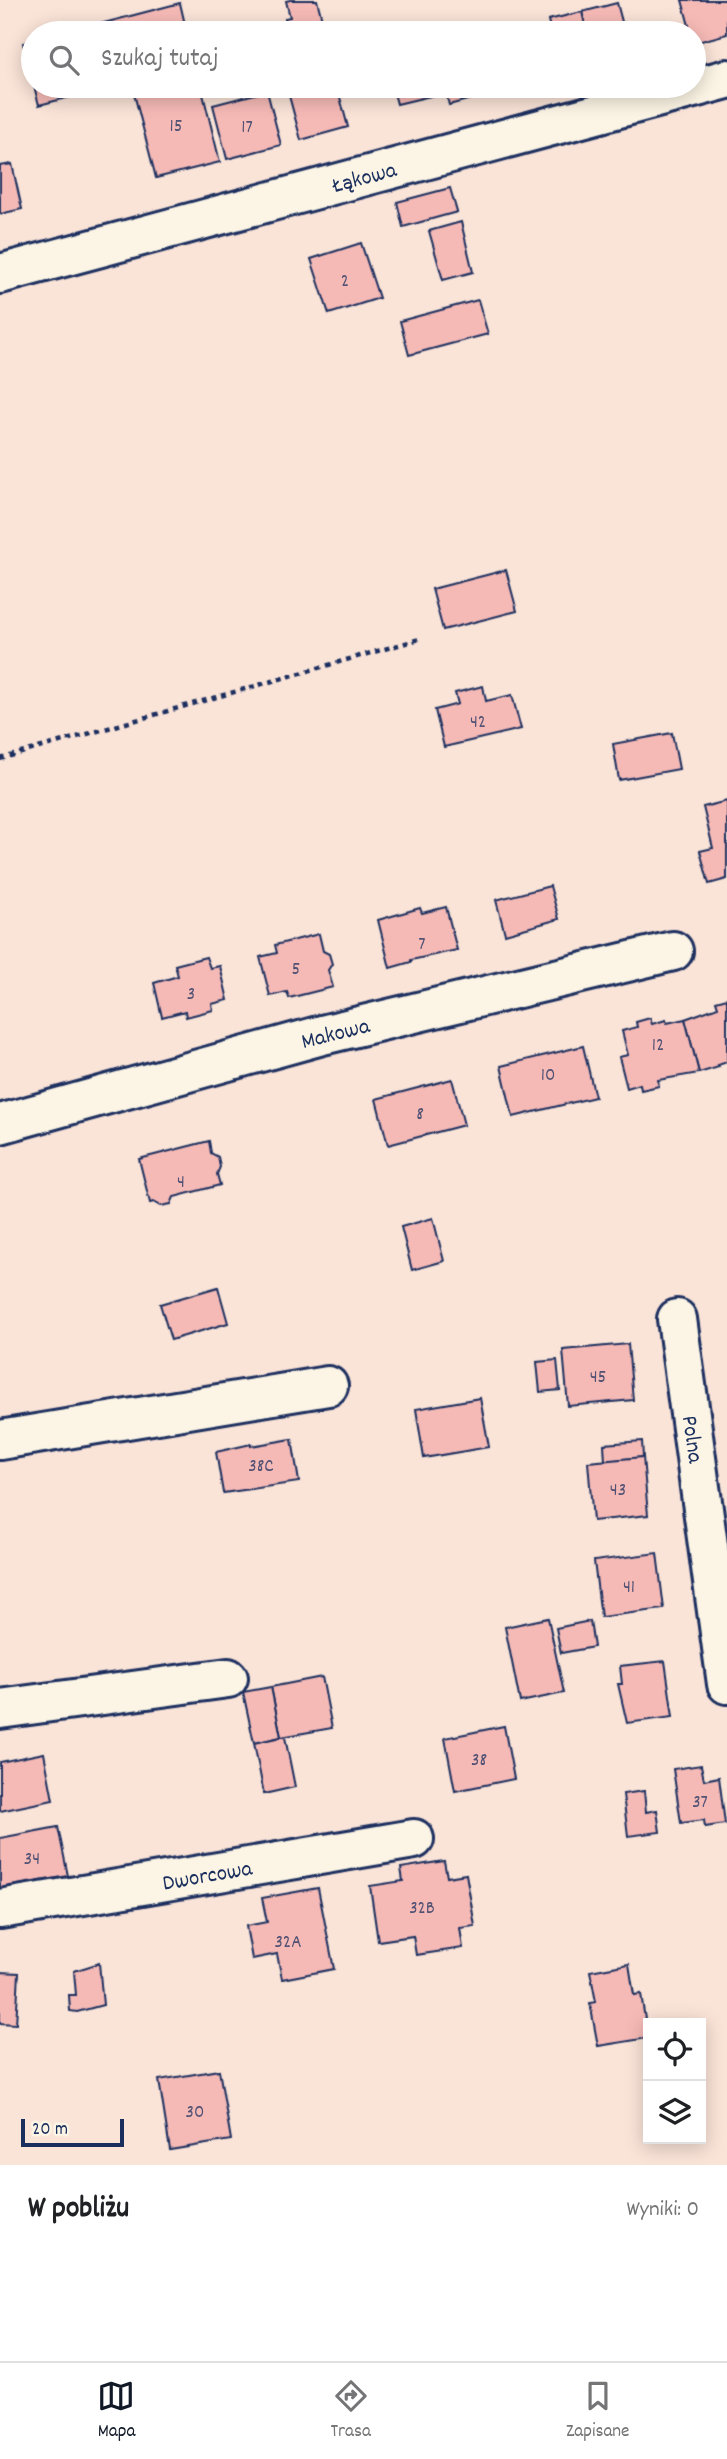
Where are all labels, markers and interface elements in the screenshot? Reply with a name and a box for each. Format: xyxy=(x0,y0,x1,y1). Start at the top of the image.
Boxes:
search box xyxy=(21,21,706,98)
icon: search xyxy=(45,41,83,79)
text: Szukaj tutaj xyxy=(101,41,219,78)
house number: 15 xyxy=(170,114,182,141)
house number: 17 xyxy=(241,115,253,142)
street label: Łąkowa xyxy=(328,155,402,204)
house number: 2 xyxy=(341,269,349,296)
house number: 42 xyxy=(470,710,486,737)
house number: 7 xyxy=(418,932,426,959)
house number: 5 xyxy=(292,957,300,984)
house number: 3 xyxy=(187,982,195,1009)
street label: Makowa xyxy=(298,1011,375,1060)
house number: 12 xyxy=(652,1033,664,1060)
house number: 10 xyxy=(541,1063,555,1090)
house number: 8 xyxy=(416,1102,424,1129)
house number: 4 xyxy=(177,1170,185,1197)
house number: 45 xyxy=(590,1365,606,1392)
street label: Polna xyxy=(671,1414,710,1467)
house number: 38C xyxy=(248,1454,274,1481)
house number: 43 xyxy=(610,1478,626,1505)
house number: 41 xyxy=(623,1575,635,1602)
house number: 38 xyxy=(471,1748,487,1775)
house number: 37 xyxy=(692,1790,708,1817)
house number: 34 xyxy=(24,1847,40,1874)
street label: Dworcowa xyxy=(160,1853,256,1902)
house number: 32B xyxy=(409,1896,435,1923)
house number: 32A xyxy=(274,1930,302,1957)
map controls xyxy=(643,2018,706,2144)
button: locate xyxy=(643,2018,706,2081)
button: layers xyxy=(643,2081,706,2144)
house number: 30 xyxy=(186,2100,204,2127)
scale bar xyxy=(21,2116,124,2148)
text: 20 m xyxy=(32,2117,68,2144)
text: W pobliżu xyxy=(28,2189,129,2232)
text: Wyniki: 0 xyxy=(626,2194,699,2227)
tab: Mapa xyxy=(97,2377,135,2446)
tab: Trasa xyxy=(330,2377,371,2446)
tab: Zapisane xyxy=(566,2377,629,2446)

